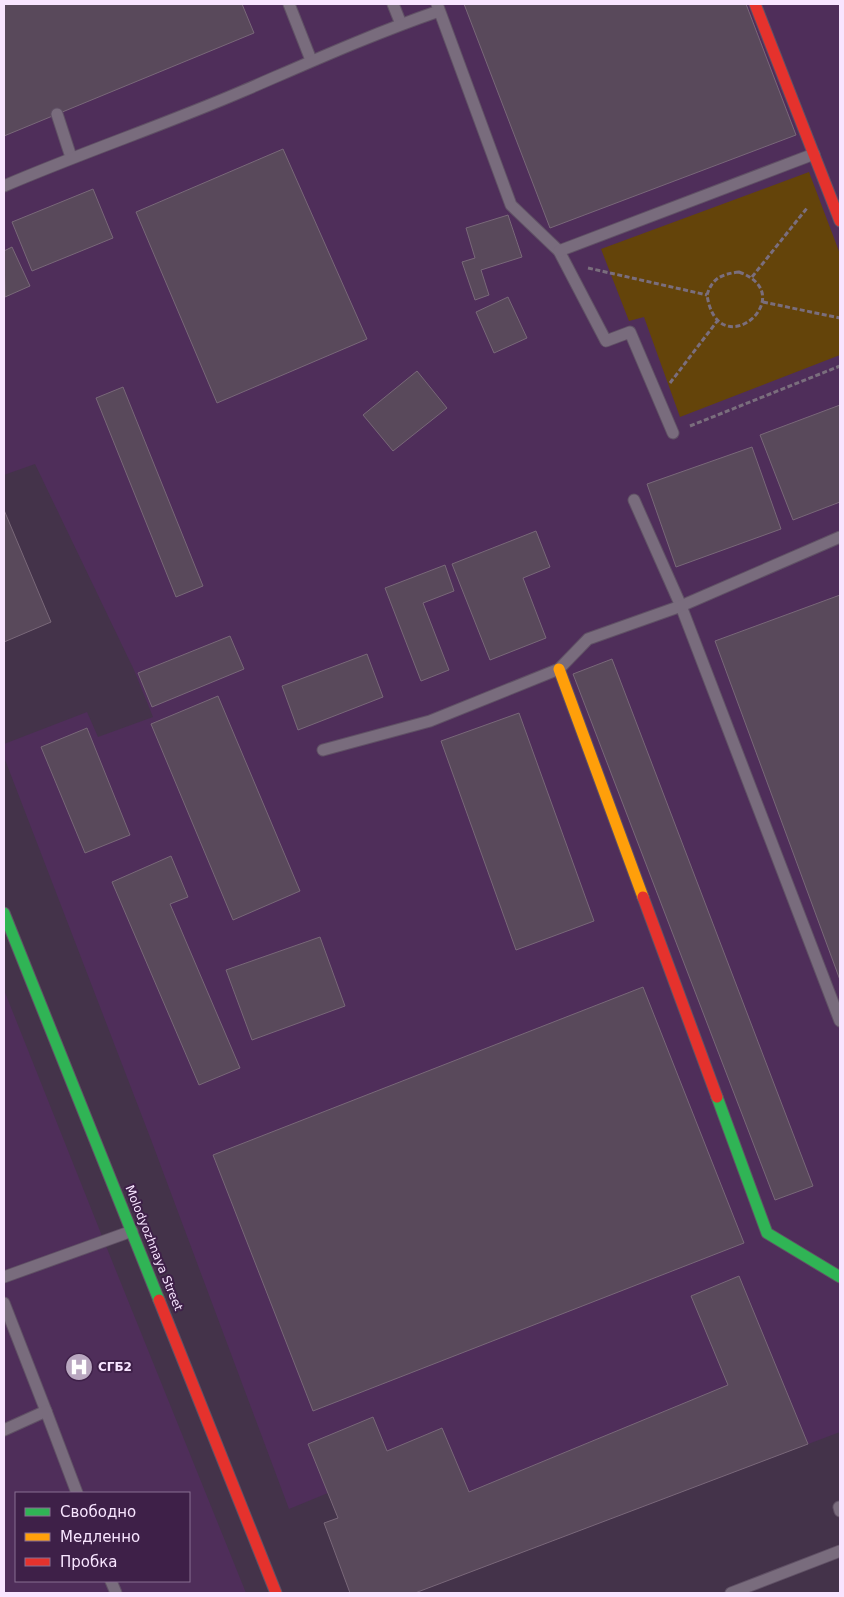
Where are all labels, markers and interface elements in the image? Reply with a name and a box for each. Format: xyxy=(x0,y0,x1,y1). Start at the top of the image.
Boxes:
street label: Molodyozhnaya Street xyxy=(122,1183,186,1313)
hospital icon: СГБ2 xyxy=(64,1352,94,1382)
place label: СГБ2 xyxy=(98,1360,132,1374)
legend xyxy=(15,1492,190,1582)
text: Свободно xyxy=(60,1503,136,1521)
text: Медленно xyxy=(60,1528,140,1546)
text: Пробка xyxy=(60,1553,117,1571)

